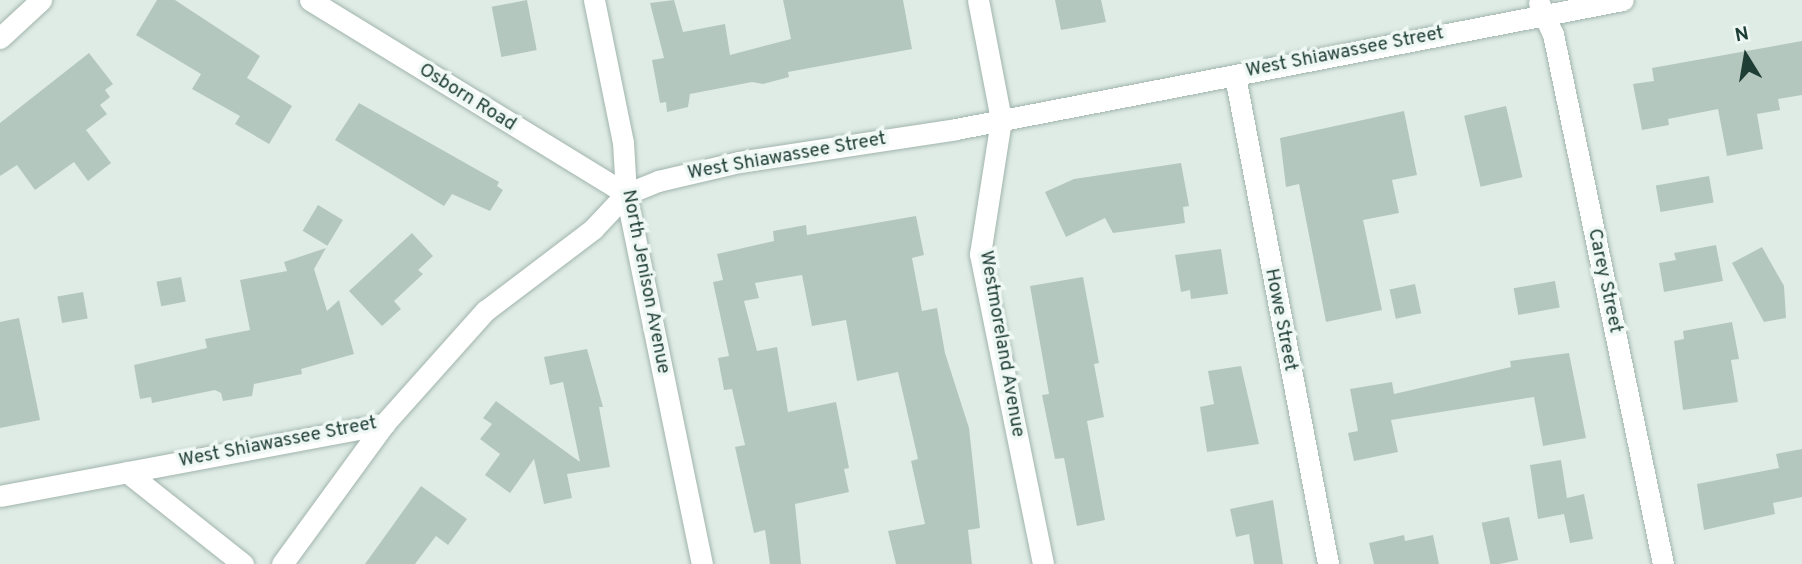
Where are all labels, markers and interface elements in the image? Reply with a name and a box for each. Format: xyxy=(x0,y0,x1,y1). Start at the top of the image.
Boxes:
north arrow xyxy=(1711,21,1781,91)
text: N xyxy=(1733,22,1751,48)
street label: West Shiawassee Street xyxy=(1244,23,1446,83)
street label: Osborn Road xyxy=(414,59,520,137)
street label: West Shiawassee Street xyxy=(686,128,888,186)
street label: North Jenison Avenue xyxy=(616,188,674,376)
street label: Carey Street xyxy=(1582,227,1626,335)
street label: Westmoreland Avenue xyxy=(973,249,1029,439)
street label: Howe Street xyxy=(1259,267,1301,373)
street label: West Shiawassee Street xyxy=(177,413,379,473)

